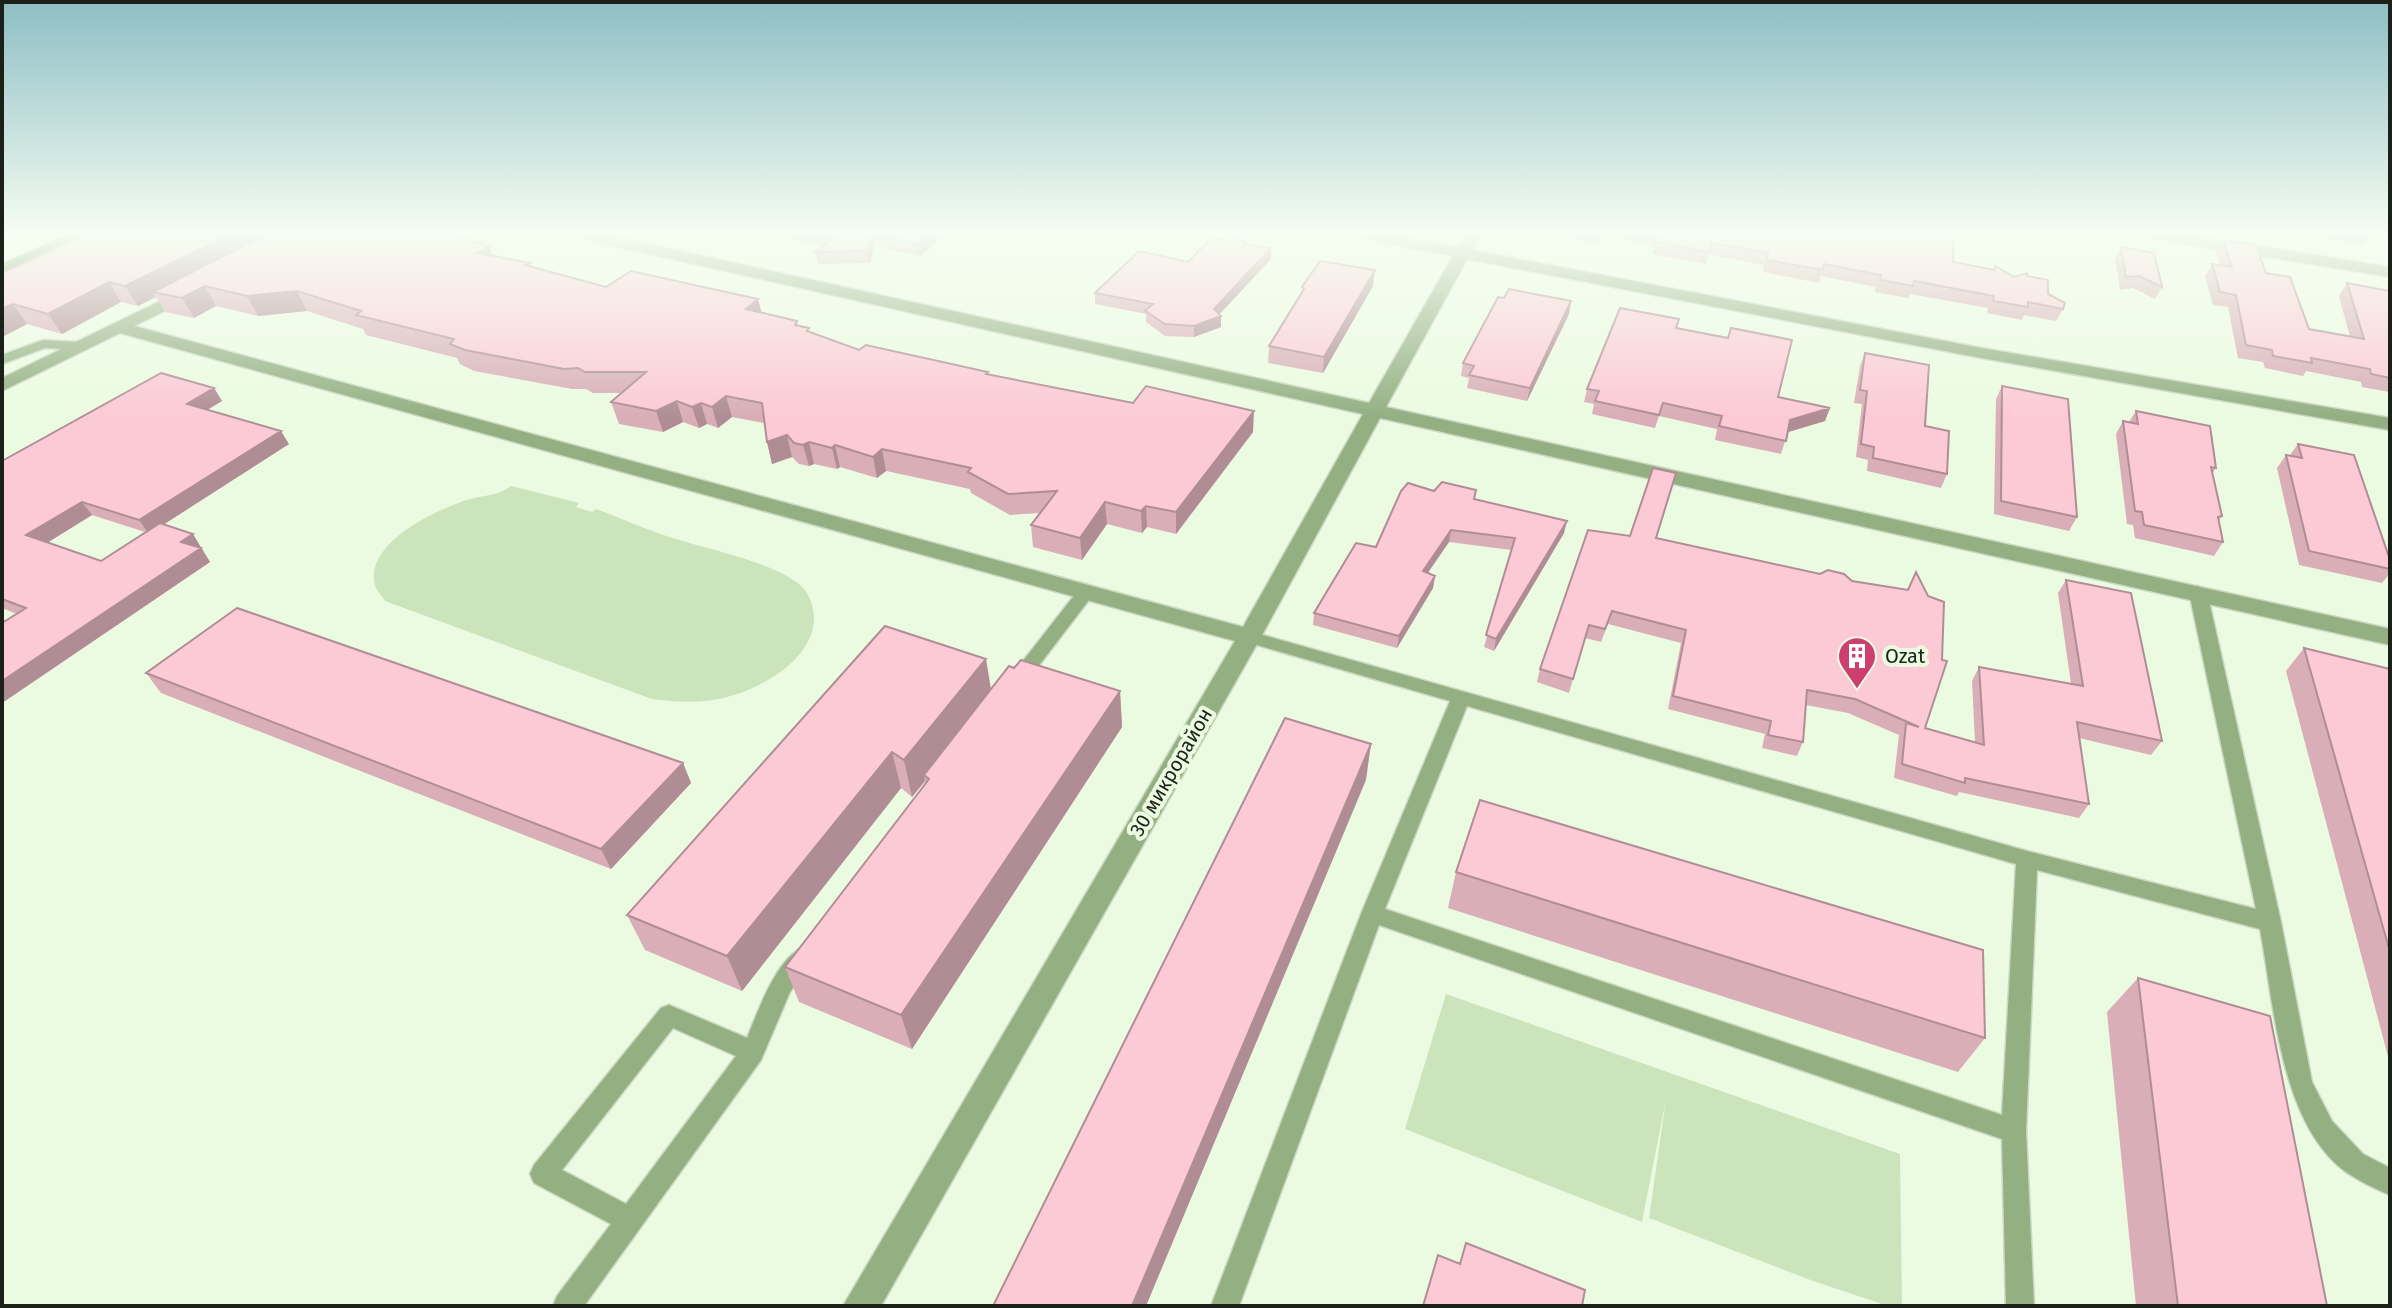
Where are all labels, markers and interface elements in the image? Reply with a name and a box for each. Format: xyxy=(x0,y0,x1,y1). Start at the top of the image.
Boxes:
building icon: Ozat xyxy=(1836,635,1878,690)
place label: Ozat xyxy=(1885,644,1926,668)
street label: 30 микрорайон xyxy=(1125,704,1217,840)

